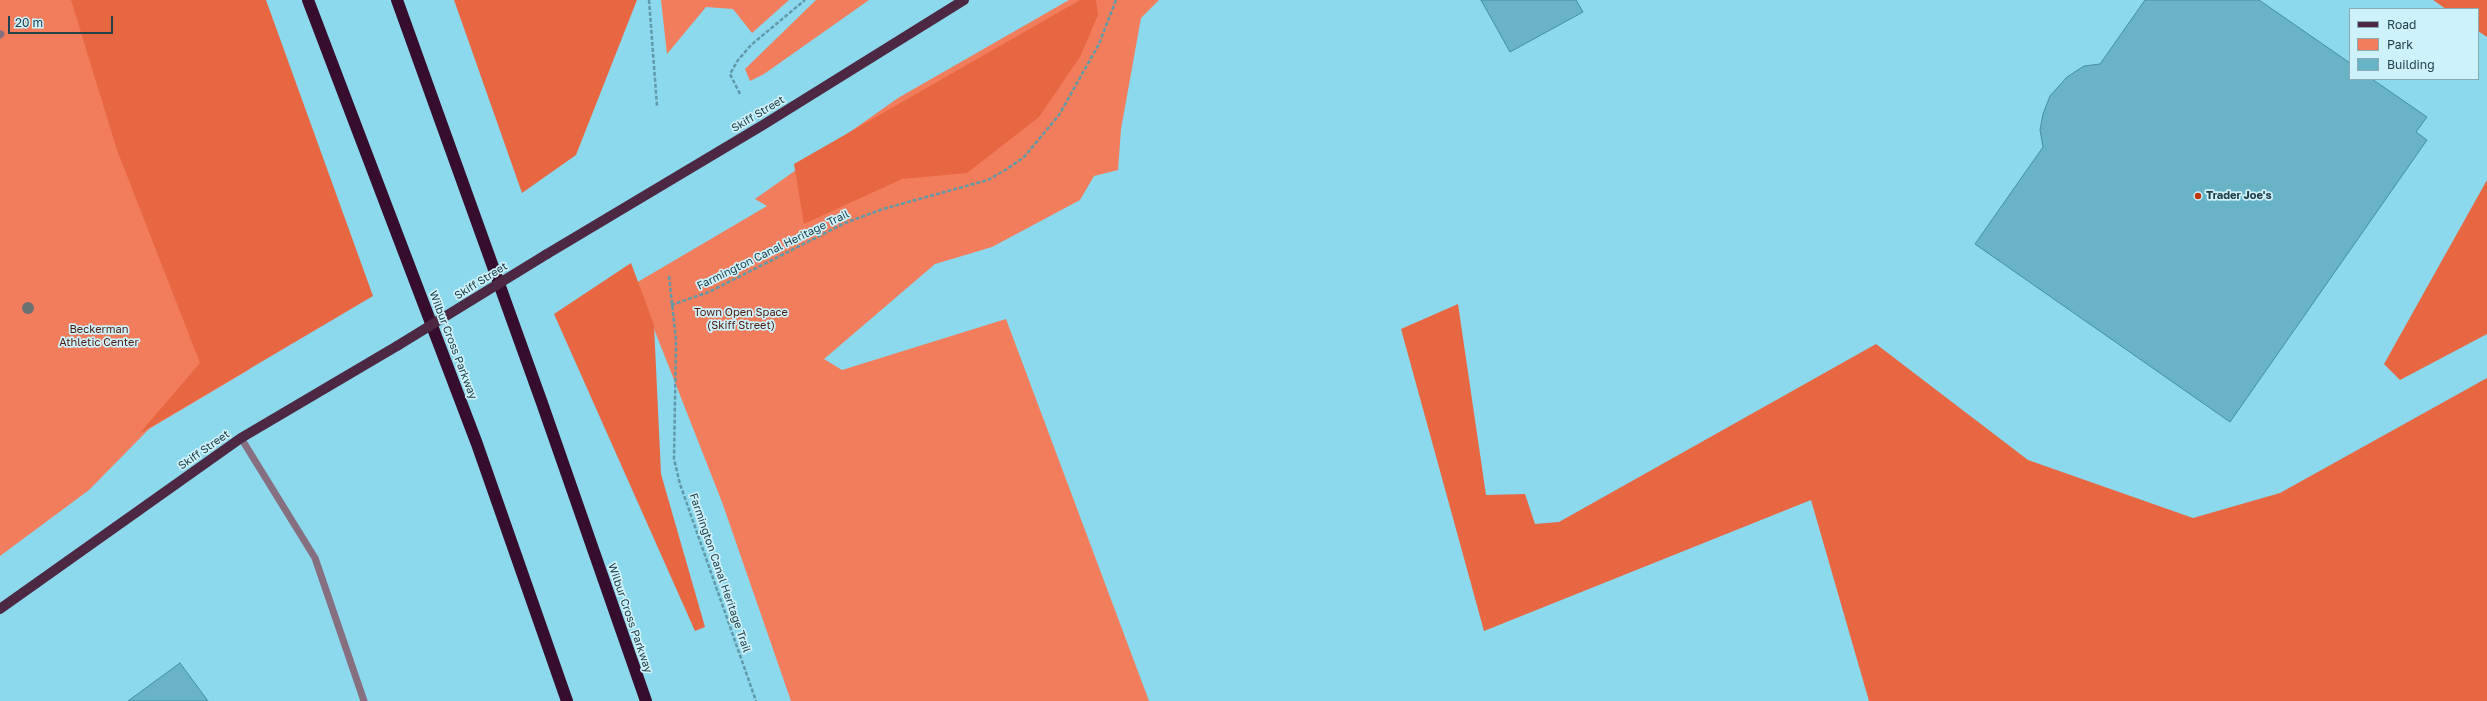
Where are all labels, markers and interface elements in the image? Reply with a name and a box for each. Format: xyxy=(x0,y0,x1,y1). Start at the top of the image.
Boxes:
scale bar xyxy=(10,8,115,34)
legend xyxy=(2349,8,2479,80)
text: 20 m xyxy=(15,15,43,30)
text: Road xyxy=(2387,17,2416,32)
text: Park xyxy=(2387,37,2413,52)
text: Building xyxy=(2387,57,2435,72)
street label: Skiff Street xyxy=(729,93,787,135)
place label: Trader Joe's xyxy=(2206,189,2272,203)
marker: Trader Joe's xyxy=(2193,191,2203,201)
street label: Farmington Canal Heritage Trail xyxy=(695,207,851,293)
street label: Skiff Street xyxy=(452,260,510,302)
street label: Wilbur Cross Parkway xyxy=(426,289,480,401)
park label: Town Open Space (Skiff Street) xyxy=(694,306,788,332)
park label: Beckerman Athletic Center xyxy=(59,323,139,349)
street label: Skiff Street xyxy=(176,427,232,473)
street label: Farmington Canal Heritage Trail xyxy=(686,492,754,654)
street label: Wilbur Cross Parkway xyxy=(605,562,655,674)

